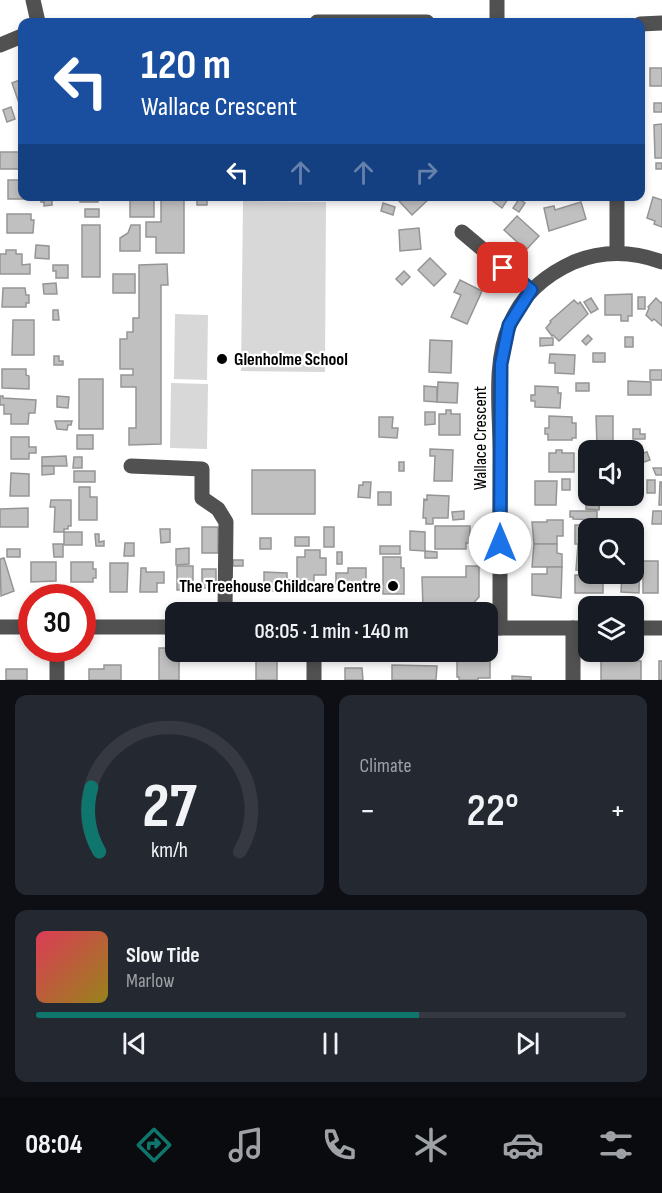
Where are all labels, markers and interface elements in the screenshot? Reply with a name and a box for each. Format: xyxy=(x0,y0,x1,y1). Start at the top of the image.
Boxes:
text: 120 m xyxy=(141,40,231,91)
icon: left xyxy=(42,42,120,120)
text: Wallace Crescent xyxy=(141,91,297,123)
icon: left xyxy=(221,156,254,189)
icon: ahead xyxy=(284,156,317,189)
icon: ahead xyxy=(347,156,380,189)
icon: right xyxy=(410,156,443,189)
pin xyxy=(477,242,528,293)
icon: arrive xyxy=(486,251,519,284)
place label: Glenholme School xyxy=(234,349,348,370)
marker: Glenholme School xyxy=(215,352,229,366)
street label: Wallace Crescent xyxy=(470,386,491,490)
map controls xyxy=(578,440,644,662)
button: sound xyxy=(578,440,644,506)
position arrow xyxy=(468,511,532,575)
button: search xyxy=(578,518,644,584)
place label: The Treehouse Childcare Centre xyxy=(179,576,381,597)
marker: The Treehouse Childcare Centre xyxy=(386,579,400,593)
speed limit sign: 30 xyxy=(18,584,96,662)
button: layers xyxy=(578,596,644,662)
text: 08:05 · 1 min · 140 m xyxy=(254,618,409,645)
text: Climate xyxy=(360,754,412,778)
text: 27 xyxy=(142,770,197,845)
text: 22° xyxy=(467,784,519,839)
text: − xyxy=(360,791,376,831)
text: + xyxy=(610,791,626,831)
text: km/h xyxy=(151,838,188,863)
text: Slow Tide xyxy=(126,942,200,969)
text: Marlow xyxy=(126,969,174,993)
icon: previous xyxy=(118,1027,151,1060)
icon: pause xyxy=(314,1027,347,1060)
icon: next xyxy=(511,1027,544,1060)
icon: directions xyxy=(133,1124,175,1166)
icon: music xyxy=(225,1124,267,1166)
icon: phone xyxy=(318,1124,360,1166)
icon: climate xyxy=(410,1124,452,1166)
icon: car xyxy=(502,1124,544,1166)
icon: filters xyxy=(595,1124,637,1166)
text: 08:04 xyxy=(25,1129,82,1161)

